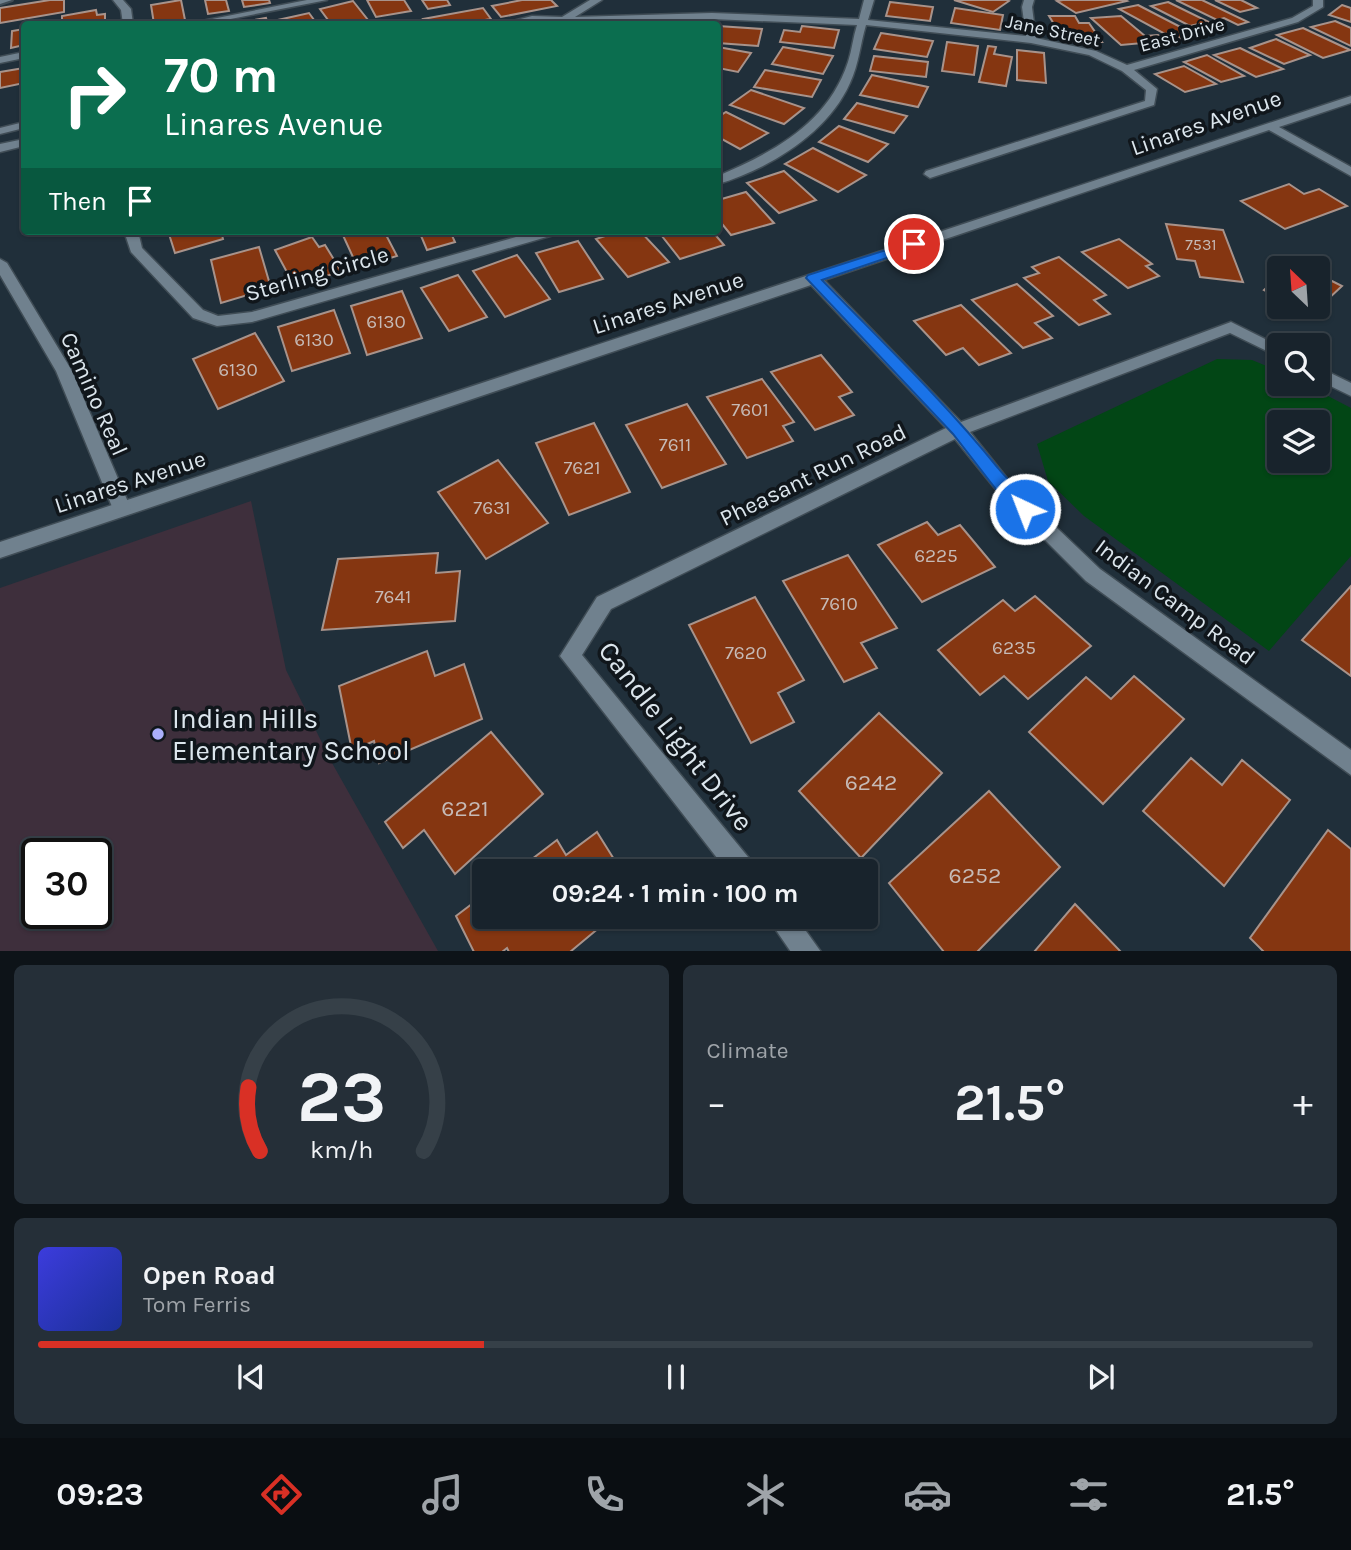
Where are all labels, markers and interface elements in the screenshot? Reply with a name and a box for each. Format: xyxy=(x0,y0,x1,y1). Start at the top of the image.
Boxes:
street label: Jane Street xyxy=(1004,10,1102,52)
street label: East Drive xyxy=(1137,13,1227,57)
text: 70 m xyxy=(164,47,278,104)
icon: right xyxy=(49,49,140,140)
street label: Linares Avenue xyxy=(1127,85,1285,161)
text: Linares Avenue xyxy=(164,106,383,143)
icon: arrive xyxy=(121,182,159,220)
text: Then xyxy=(49,186,107,217)
pin xyxy=(884,214,944,274)
icon: arrive xyxy=(895,225,933,263)
house number: 7531 xyxy=(1185,235,1217,254)
street label: Sterling Circle xyxy=(242,241,392,307)
north arrow xyxy=(1267,256,1330,318)
map controls xyxy=(1267,256,1330,473)
street label: Linares Avenue xyxy=(589,266,747,340)
house number: 6130 xyxy=(366,311,406,333)
street label: Camino Real xyxy=(55,328,133,460)
house number: 6130 xyxy=(294,329,334,351)
button: search xyxy=(1267,333,1330,396)
house number: 6130 xyxy=(218,359,258,381)
house number: 7601 xyxy=(731,399,769,421)
button: layers xyxy=(1267,410,1330,473)
street label: Pheasant Run Road xyxy=(715,418,911,532)
house number: 7611 xyxy=(659,434,691,456)
street label: Linares Avenue xyxy=(51,445,209,519)
house number: 7621 xyxy=(563,457,601,479)
position arrow xyxy=(988,472,1062,546)
house number: 7631 xyxy=(473,497,511,519)
street label: Indian Camp Road xyxy=(1090,533,1260,671)
house number: 6225 xyxy=(914,545,958,567)
house number: 7641 xyxy=(375,586,411,608)
house number: 7610 xyxy=(820,593,858,615)
street label: Candle Light Drive xyxy=(592,635,760,837)
house number: 6235 xyxy=(992,637,1036,659)
house number: 7620 xyxy=(725,642,767,664)
place label: Indian Hills Elementary School xyxy=(172,702,410,767)
marker: Indian Hills Elementary School xyxy=(150,726,166,742)
house number: 6242 xyxy=(845,769,897,796)
house number: 6221 xyxy=(441,795,489,822)
speed limit sign: 30 xyxy=(21,838,112,929)
house number: 6252 xyxy=(949,862,1001,889)
text: 09:24 · 1 min · 100 m xyxy=(552,878,798,909)
text: Climate xyxy=(707,1037,789,1064)
text: 23 xyxy=(297,1054,386,1139)
text: 21.5° xyxy=(954,1072,1066,1133)
text: − xyxy=(707,1081,726,1126)
text: + xyxy=(1293,1081,1313,1126)
text: km/h xyxy=(310,1134,373,1163)
text: Open Road xyxy=(143,1260,276,1291)
text: Tom Ferris xyxy=(143,1291,251,1318)
icon: previous xyxy=(232,1358,270,1396)
icon: pause xyxy=(657,1358,695,1396)
icon: next xyxy=(1082,1358,1120,1396)
icon: directions xyxy=(257,1470,306,1519)
icon: music xyxy=(418,1470,467,1519)
icon: phone xyxy=(580,1470,629,1519)
icon: climate xyxy=(741,1470,790,1519)
icon: car xyxy=(903,1470,952,1519)
icon: filters xyxy=(1064,1470,1113,1519)
text: 09:23 xyxy=(56,1476,144,1513)
text: 21.5° xyxy=(1226,1476,1295,1513)

